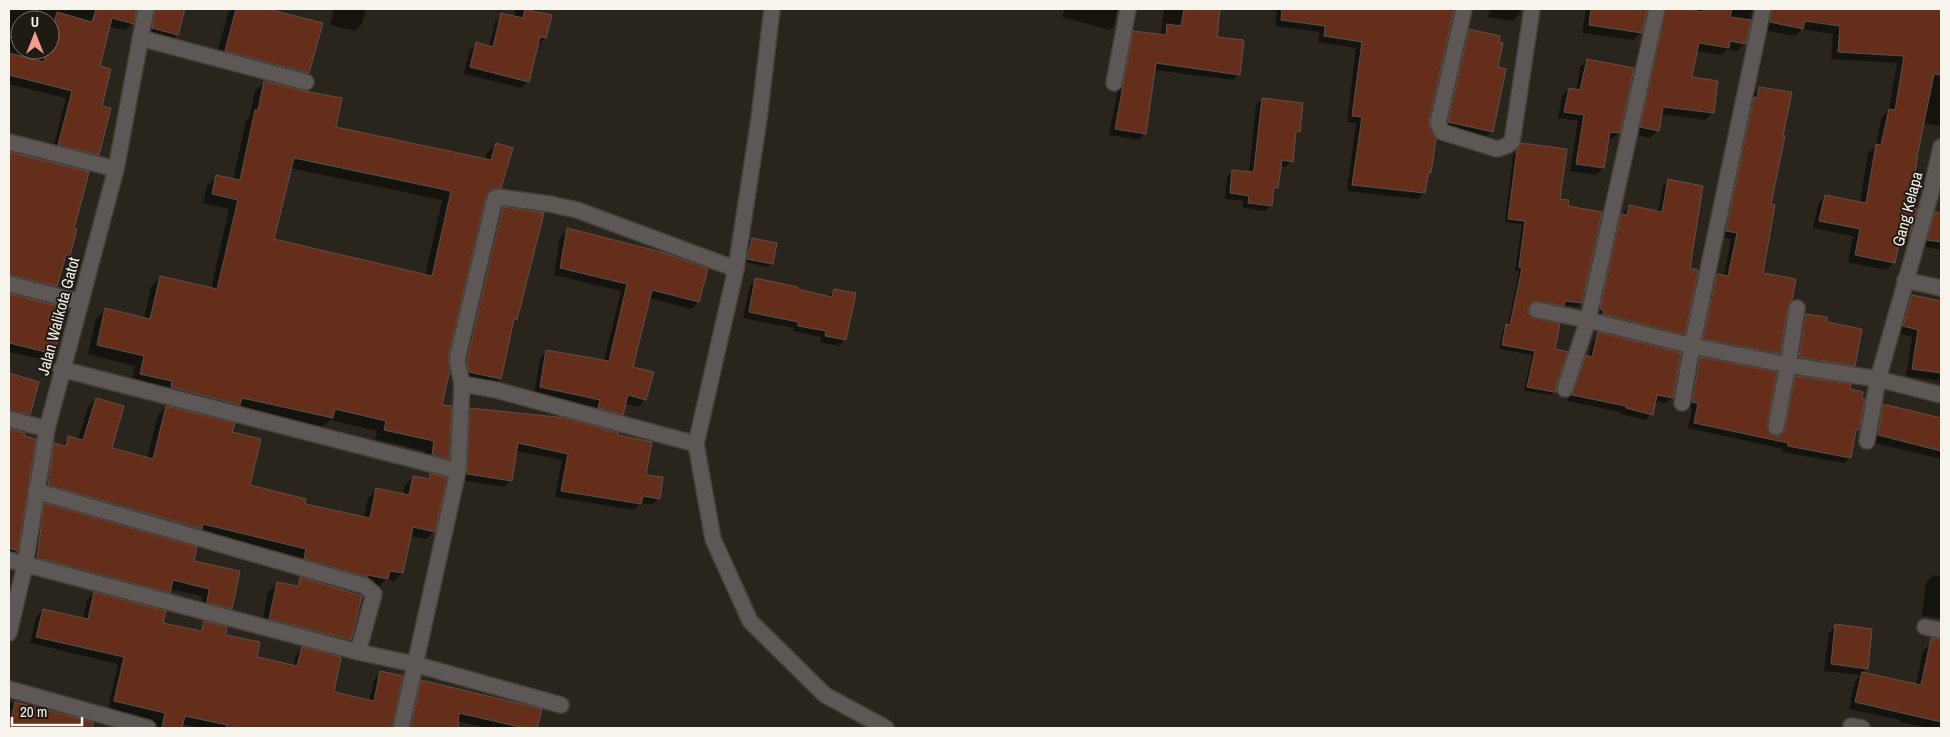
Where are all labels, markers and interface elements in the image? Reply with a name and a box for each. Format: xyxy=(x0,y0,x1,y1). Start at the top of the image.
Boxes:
north arrow xyxy=(10,10,60,60)
text: U xyxy=(31,13,39,31)
street label: Gang Kelapa xyxy=(1886,168,1928,249)
street label: Jalan Walikota Gatot xyxy=(32,254,84,377)
scale bar xyxy=(12,694,82,726)
text: 20 m xyxy=(20,701,47,722)

